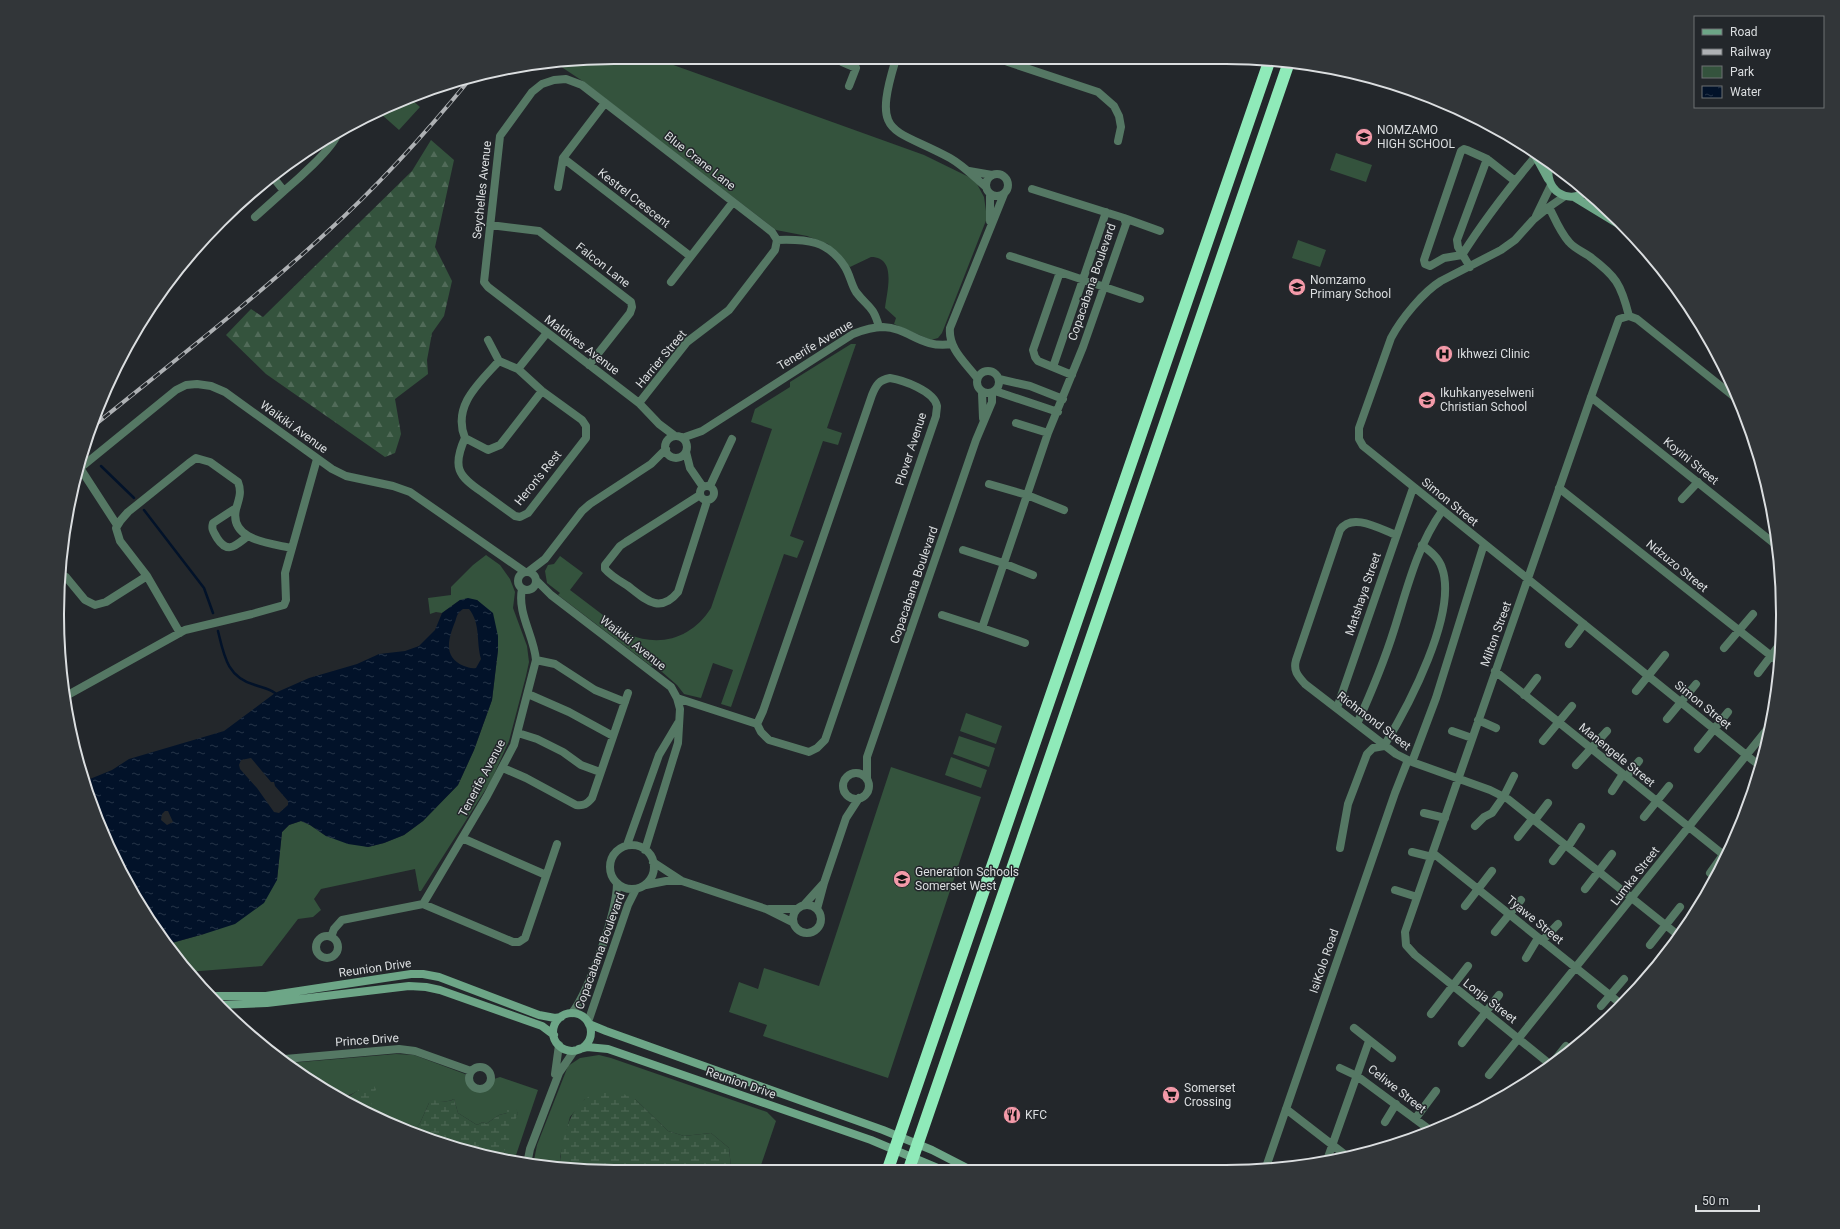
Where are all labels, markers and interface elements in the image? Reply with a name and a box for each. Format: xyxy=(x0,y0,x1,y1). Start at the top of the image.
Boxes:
legend xyxy=(1694,16,1824,108)
text: Road xyxy=(1730,25,1758,39)
text: Railway xyxy=(1730,45,1771,59)
text: Park xyxy=(1730,65,1755,79)
text: Water xyxy=(1730,85,1761,99)
place label: NOMZAMO HIGH SCHOOL xyxy=(1377,123,1456,151)
school or university icon: NOMZAMO HIGH SCHOOL xyxy=(1354,127,1374,147)
street label: Blue Crane Lane xyxy=(662,129,738,193)
street label: Seychelles Avenue xyxy=(470,140,494,240)
street label: Kestrel Crescent xyxy=(595,166,673,231)
street label: Copacabana Boulevard xyxy=(1065,221,1119,343)
street label: Falcon Lane xyxy=(573,240,633,290)
place label: Nomzamo Primary School xyxy=(1310,273,1391,301)
school or university icon: Nomzamo Primary School xyxy=(1287,277,1307,297)
street label: Maldives Avenue xyxy=(542,312,622,378)
street label: Tenerife Avenue xyxy=(775,317,855,373)
street label: Harrier Street xyxy=(633,327,689,391)
hospital icon: Ikhwezi Clinic xyxy=(1434,344,1454,364)
place label: Ikhwezi Clinic xyxy=(1457,347,1530,361)
place label: Ikuhkanyeselweni Christian School xyxy=(1440,386,1534,414)
school or university icon: Ikuhkanyeselweni Christian School xyxy=(1417,390,1437,410)
street label: Waikiki Avenue xyxy=(257,398,331,456)
street label: Plover Avenue xyxy=(893,411,929,487)
street label: Koyini Street xyxy=(1661,435,1721,488)
street label: Heron's Rest xyxy=(512,448,564,508)
street label: Simon Street xyxy=(1419,475,1481,529)
street label: Copacabana Boulevard xyxy=(887,524,941,646)
street label: Ndzuzo Street xyxy=(1643,537,1711,595)
street label: Matshaya Street xyxy=(1342,551,1384,637)
street label: Milton Street xyxy=(1478,599,1514,668)
street label: Waikiki Avenue xyxy=(597,613,669,673)
street label: Simon Street xyxy=(1672,678,1734,732)
street label: Richmond Street xyxy=(1334,689,1414,753)
street label: Manengele Street xyxy=(1576,720,1658,790)
street label: Tenerife Avenue xyxy=(456,737,508,819)
street label: Lumka Street xyxy=(1608,844,1662,908)
place label: Generation Schools Somerset West xyxy=(915,865,1019,893)
school or university icon: Generation Schools Somerset West xyxy=(892,869,912,889)
street label: Copacabana Boulevard xyxy=(572,891,628,1011)
street label: Tyawe Street xyxy=(1504,893,1566,947)
street label: IsiKolo Road xyxy=(1306,927,1342,995)
street label: Reunion Drive xyxy=(338,956,412,980)
street label: Lonja Street xyxy=(1460,976,1520,1026)
street label: Prince Drive xyxy=(335,1031,399,1049)
street label: Celiwe Street xyxy=(1365,1062,1429,1116)
street label: Reunion Drive xyxy=(704,1064,778,1102)
place label: Somerset Crossing xyxy=(1184,1081,1235,1109)
supermarket icon: Somerset Crossing xyxy=(1161,1085,1181,1105)
restaurant icon: KFC xyxy=(1002,1105,1022,1125)
place label: KFC xyxy=(1025,1108,1047,1122)
scale bar xyxy=(1696,1187,1759,1213)
text: 50 m xyxy=(1702,1194,1729,1208)

